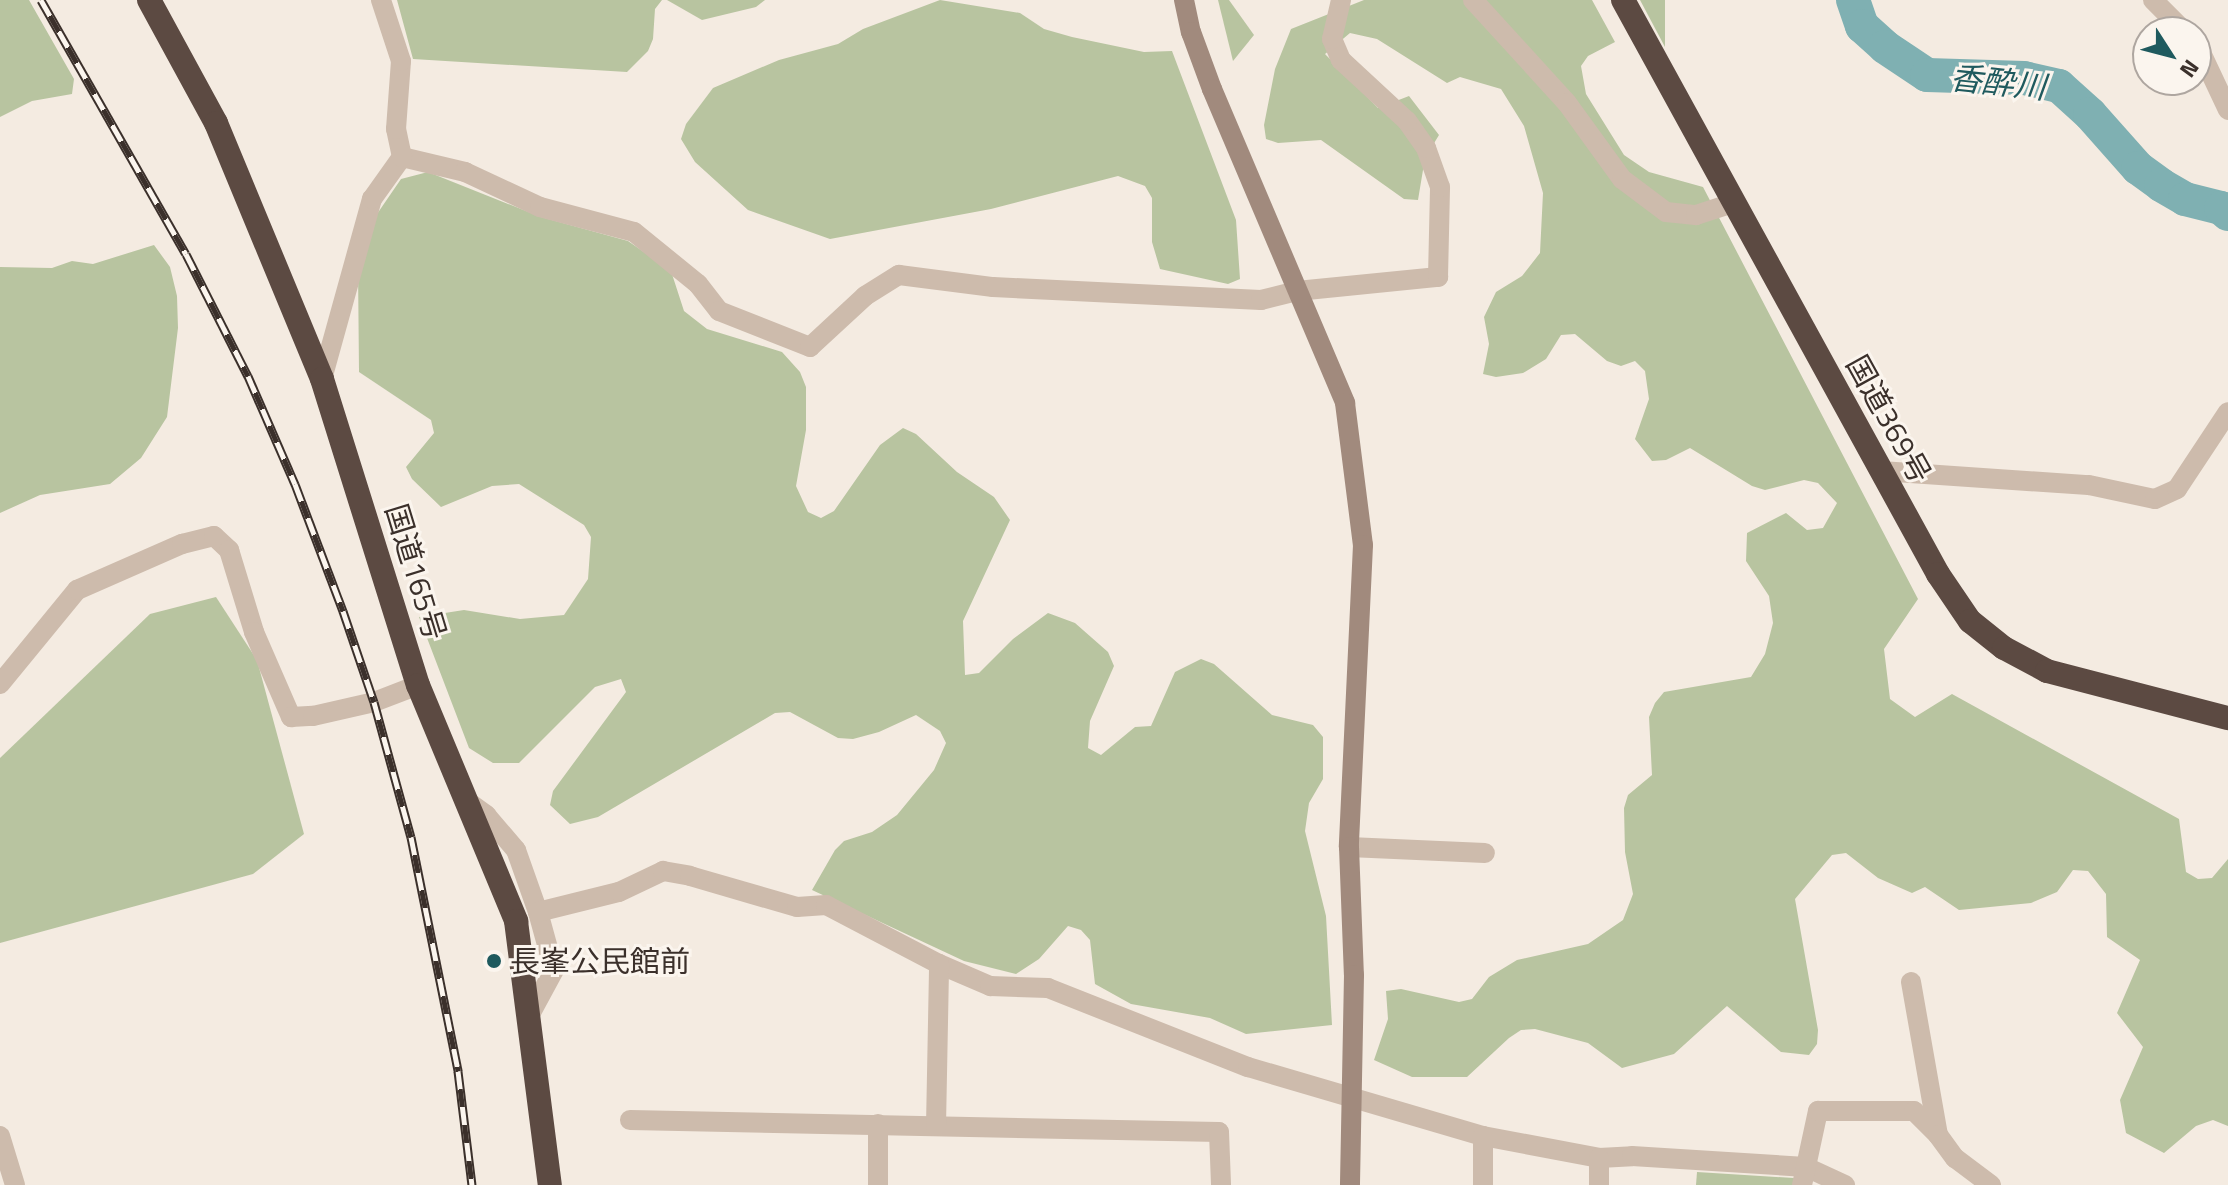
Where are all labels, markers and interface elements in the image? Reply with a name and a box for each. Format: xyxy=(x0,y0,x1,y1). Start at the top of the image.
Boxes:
north arrow xyxy=(2132,16,2212,96)
text: N xyxy=(2172,53,2208,85)
water label: 香酔川 xyxy=(1948,58,2048,106)
street label: 国道369号 xyxy=(1839,349,1939,489)
street label: 国道165号 xyxy=(378,500,454,644)
place label: 長峯公民館前 xyxy=(510,943,690,979)
marker: 長峯公民館前 xyxy=(485,952,503,970)

